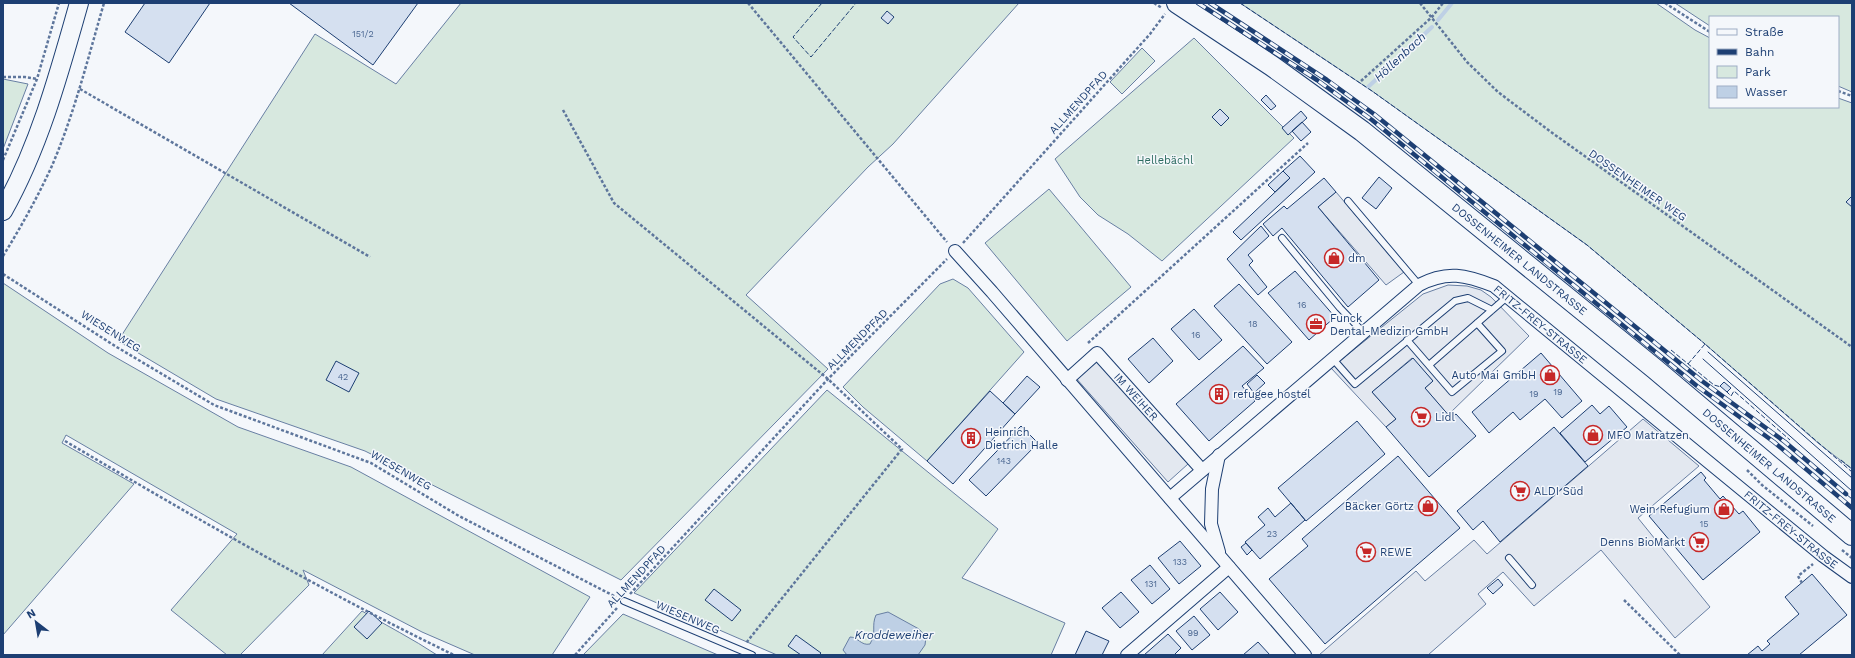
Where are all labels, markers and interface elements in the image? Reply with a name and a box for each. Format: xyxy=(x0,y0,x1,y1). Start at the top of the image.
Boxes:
legend xyxy=(1709,16,1839,108)
text: Straße xyxy=(1745,25,1784,39)
house number: 151/2 xyxy=(352,29,374,39)
water label: Höllenbach xyxy=(1371,30,1429,84)
text: Bahn xyxy=(1745,45,1774,59)
text: Park xyxy=(1745,65,1771,79)
street label: ALLMENDPFAD xyxy=(1047,68,1110,137)
text: Wasser xyxy=(1745,85,1787,99)
street label: DOSSENHEIMER WEG xyxy=(1586,147,1689,224)
park label: Hellebächl xyxy=(1137,154,1194,167)
street label: DOSSENHEIMER LANDSTRASSE xyxy=(1449,201,1589,318)
shop icon: dm xyxy=(1323,247,1345,269)
place label: dm xyxy=(1348,252,1365,265)
street label: FRITZ-FREY-STRASSE xyxy=(1491,283,1589,367)
house number: 16 xyxy=(1298,300,1306,310)
street label: ALLMENDPFAD xyxy=(824,306,891,372)
street label: WIESENWEG xyxy=(78,308,143,355)
place label: Funck Dental-Medizin GmbH xyxy=(1330,312,1449,338)
office icon: Funck Dental-Medizin GmbH xyxy=(1305,313,1327,335)
house number: 18 xyxy=(1248,319,1258,329)
house number: 16 xyxy=(1192,330,1200,340)
shop icon: Auto Mai GmbH xyxy=(1539,364,1561,386)
place label: Auto Mai GmbH xyxy=(1452,369,1536,382)
street label: IM WEIHER xyxy=(1111,370,1160,423)
house number: 42 xyxy=(338,372,348,382)
building icon: refugee hostel xyxy=(1208,383,1230,405)
house number: 19 xyxy=(1553,387,1563,397)
place label: refugee hostel xyxy=(1233,388,1311,401)
house number: 19 xyxy=(1529,389,1539,399)
supermarket icon: Lidl xyxy=(1410,406,1432,428)
street label: DOSSENHEIMER LANDSTRASSE xyxy=(1700,406,1838,526)
place label: Lidl xyxy=(1435,411,1455,424)
shop icon: MFO Matratzen xyxy=(1582,424,1604,446)
place label: Heinrich Dietrich Halle xyxy=(985,426,1058,452)
building icon: Heinrich Dietrich Halle xyxy=(960,427,982,449)
place label: MFO Matratzen xyxy=(1607,429,1689,442)
street label: WIESENWEG xyxy=(368,448,434,493)
house number: 143 xyxy=(997,456,1011,466)
supermarket icon: ALDI Süd xyxy=(1509,480,1531,502)
place label: ALDI Süd xyxy=(1534,485,1583,498)
street label: FRITZ-FREY-STRASSE xyxy=(1741,488,1840,572)
shop icon: Bäcker Görtz xyxy=(1417,495,1439,517)
shop icon: Wein Refugium xyxy=(1713,498,1735,520)
place label: Bäcker Görtz xyxy=(1345,500,1414,513)
place label: Wein Refugium xyxy=(1629,503,1710,516)
house number: 15 xyxy=(1700,519,1708,529)
house number: 23 xyxy=(1267,529,1277,539)
supermarket icon: Denns BioMarkt xyxy=(1688,531,1710,553)
place label: Denns BioMarkt xyxy=(1600,536,1685,549)
supermarket icon: REWE xyxy=(1355,541,1377,563)
street label: ALLMENDPFAD xyxy=(604,542,669,610)
place label: REWE xyxy=(1380,546,1412,559)
house number: 133 xyxy=(1173,557,1187,567)
house number: 131 xyxy=(1145,579,1157,589)
street label: WIESENWEG xyxy=(654,598,722,637)
north arrow xyxy=(16,602,56,642)
text: N xyxy=(24,606,38,622)
water label: Kroddeweiher xyxy=(855,628,935,642)
house number: 99 xyxy=(1187,628,1199,638)

